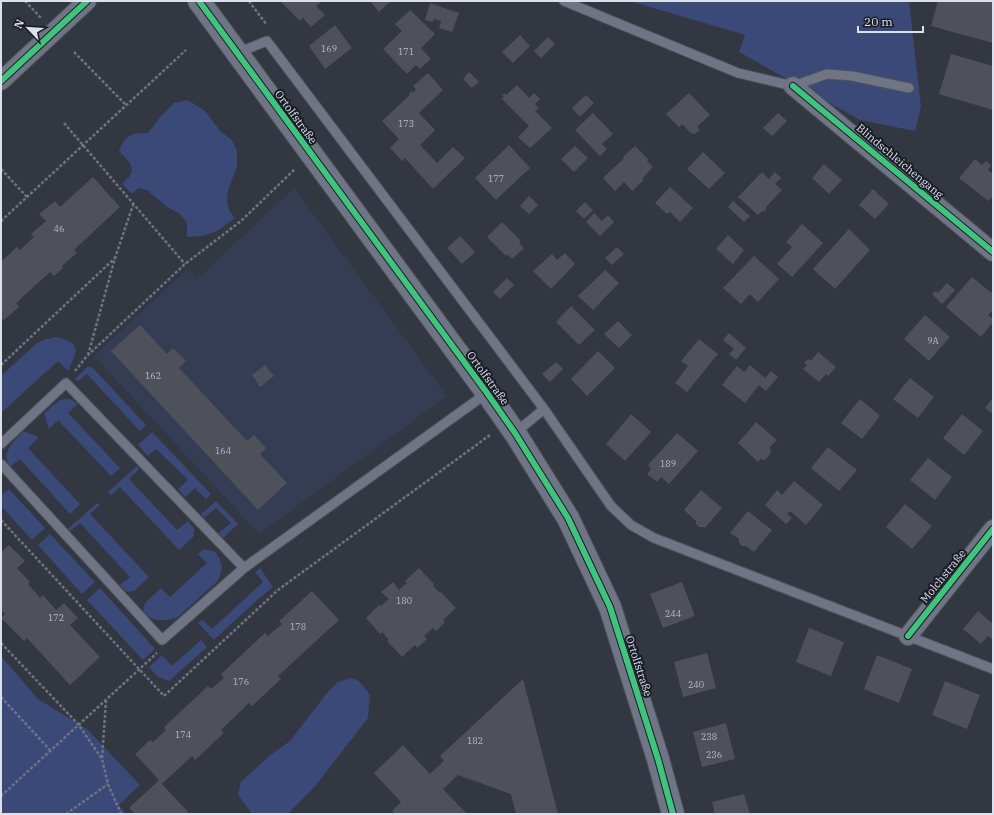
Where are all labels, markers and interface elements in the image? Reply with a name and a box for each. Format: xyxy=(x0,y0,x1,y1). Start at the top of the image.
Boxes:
north arrow xyxy=(8,8,48,48)
scale bar xyxy=(858,8,923,34)
text: 20 m xyxy=(864,14,893,29)
text: N xyxy=(11,17,27,31)
house number: 169 xyxy=(321,43,337,54)
house number: 171 xyxy=(398,46,414,57)
street label: Ortolfstraße xyxy=(272,87,320,147)
house number: 173 xyxy=(398,118,414,129)
street label: Blindschleichengang xyxy=(854,121,946,201)
house number: 177 xyxy=(488,173,504,184)
house number: 46 xyxy=(54,223,64,234)
house number: 9A xyxy=(927,335,940,346)
street label: Ortolfstraße xyxy=(464,348,512,408)
house number: 162 xyxy=(145,370,161,381)
house number: 164 xyxy=(215,445,231,456)
house number: 189 xyxy=(660,458,676,469)
street label: Molchstraße xyxy=(917,546,969,606)
house number: 180 xyxy=(396,595,412,606)
house number: 244 xyxy=(665,608,681,619)
house number: 172 xyxy=(48,612,64,623)
house number: 178 xyxy=(290,621,306,632)
street label: Ortolfstraße xyxy=(623,634,655,698)
house number: 176 xyxy=(233,676,249,687)
house number: 240 xyxy=(688,679,704,690)
house number: 174 xyxy=(175,729,191,740)
house number: 238 xyxy=(701,731,717,742)
house number: 182 xyxy=(467,735,483,746)
house number: 236 xyxy=(706,749,722,760)

